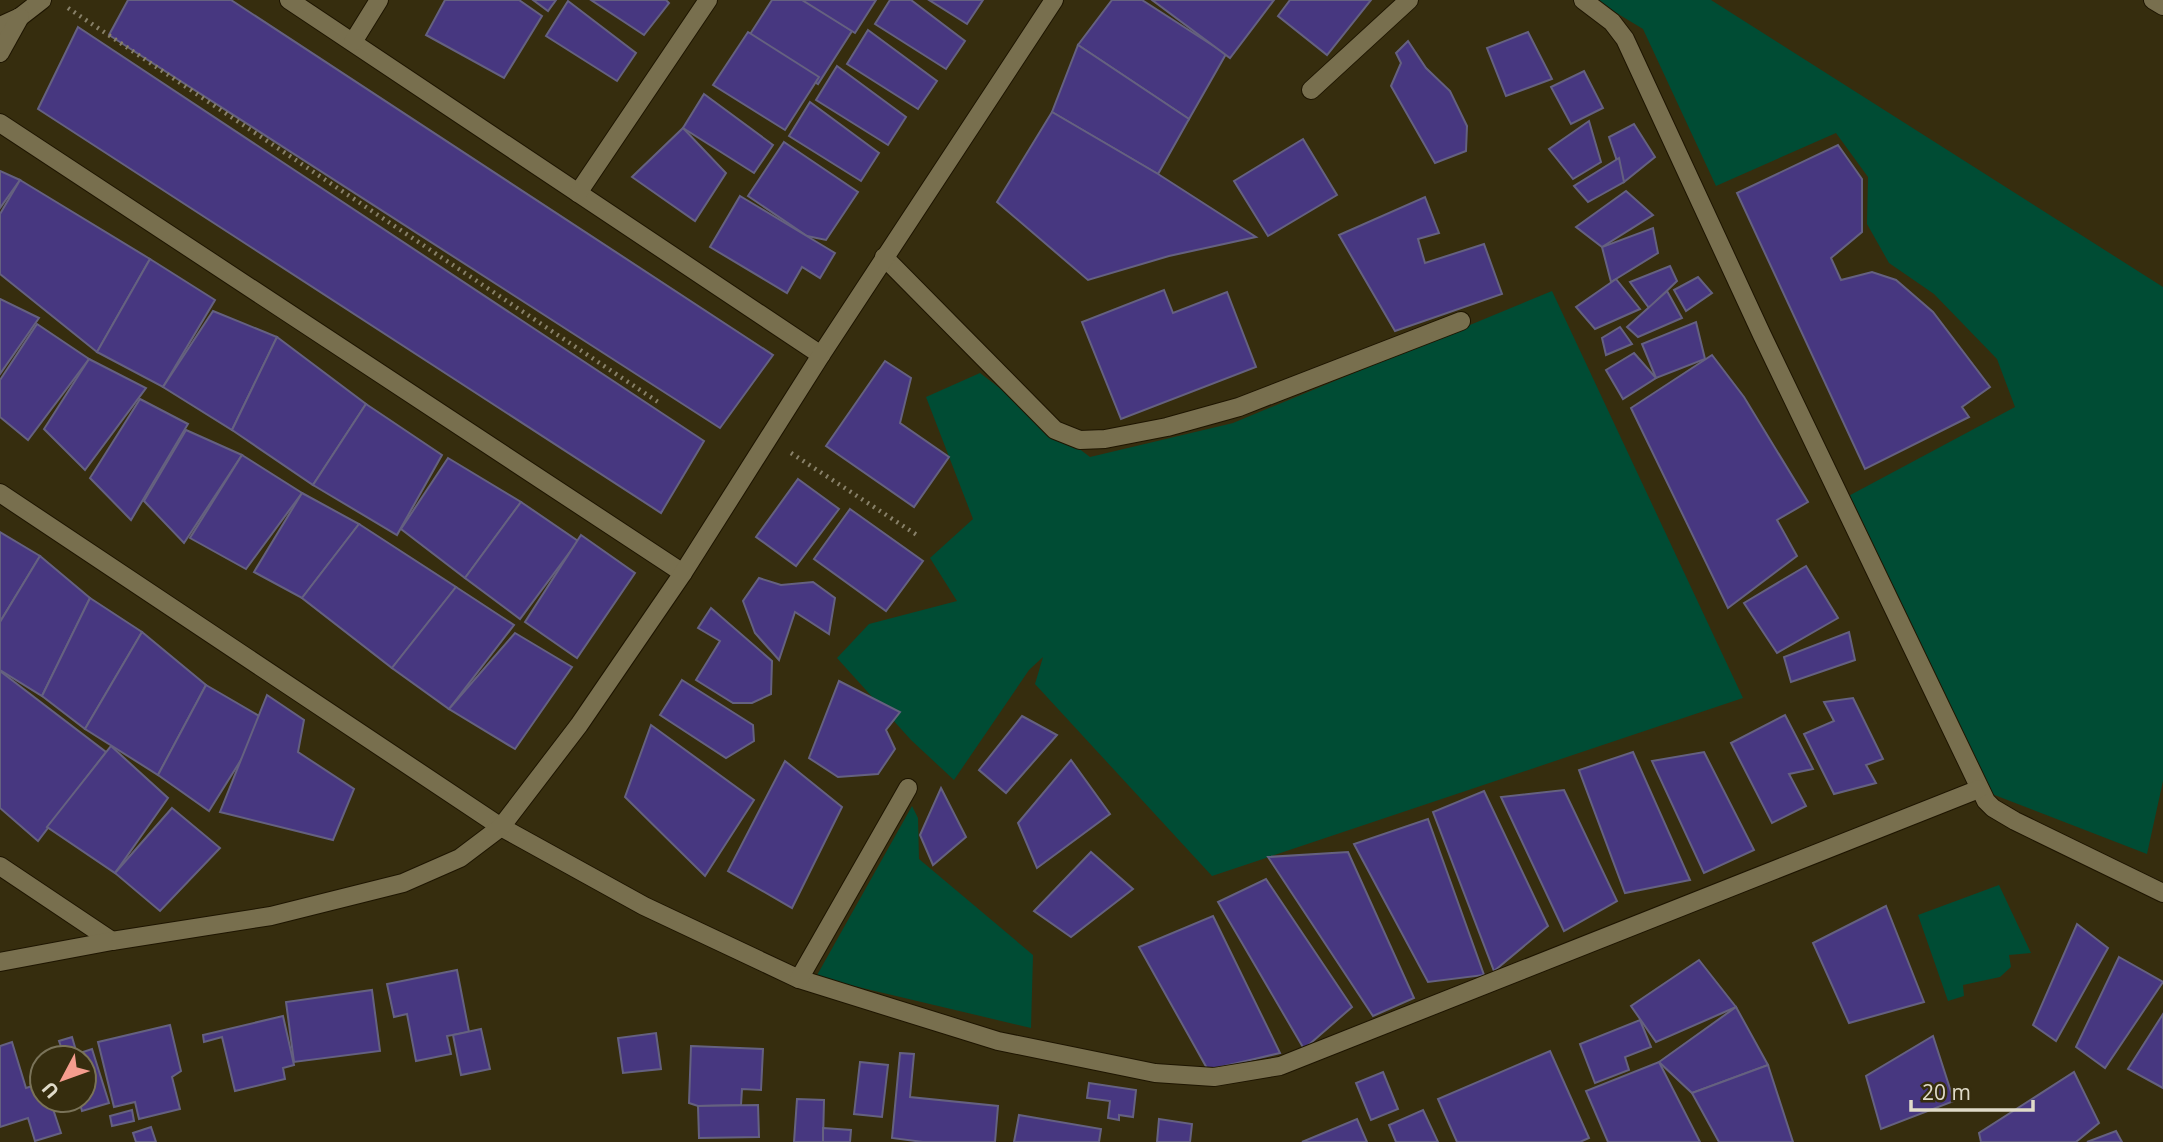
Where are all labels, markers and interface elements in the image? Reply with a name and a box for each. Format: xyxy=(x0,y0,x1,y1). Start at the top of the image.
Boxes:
north arrow xyxy=(28,1044,98,1114)
scale bar xyxy=(1911,1068,2034,1112)
text: U xyxy=(36,1076,65,1104)
text: 20 m xyxy=(1922,1078,1971,1106)

